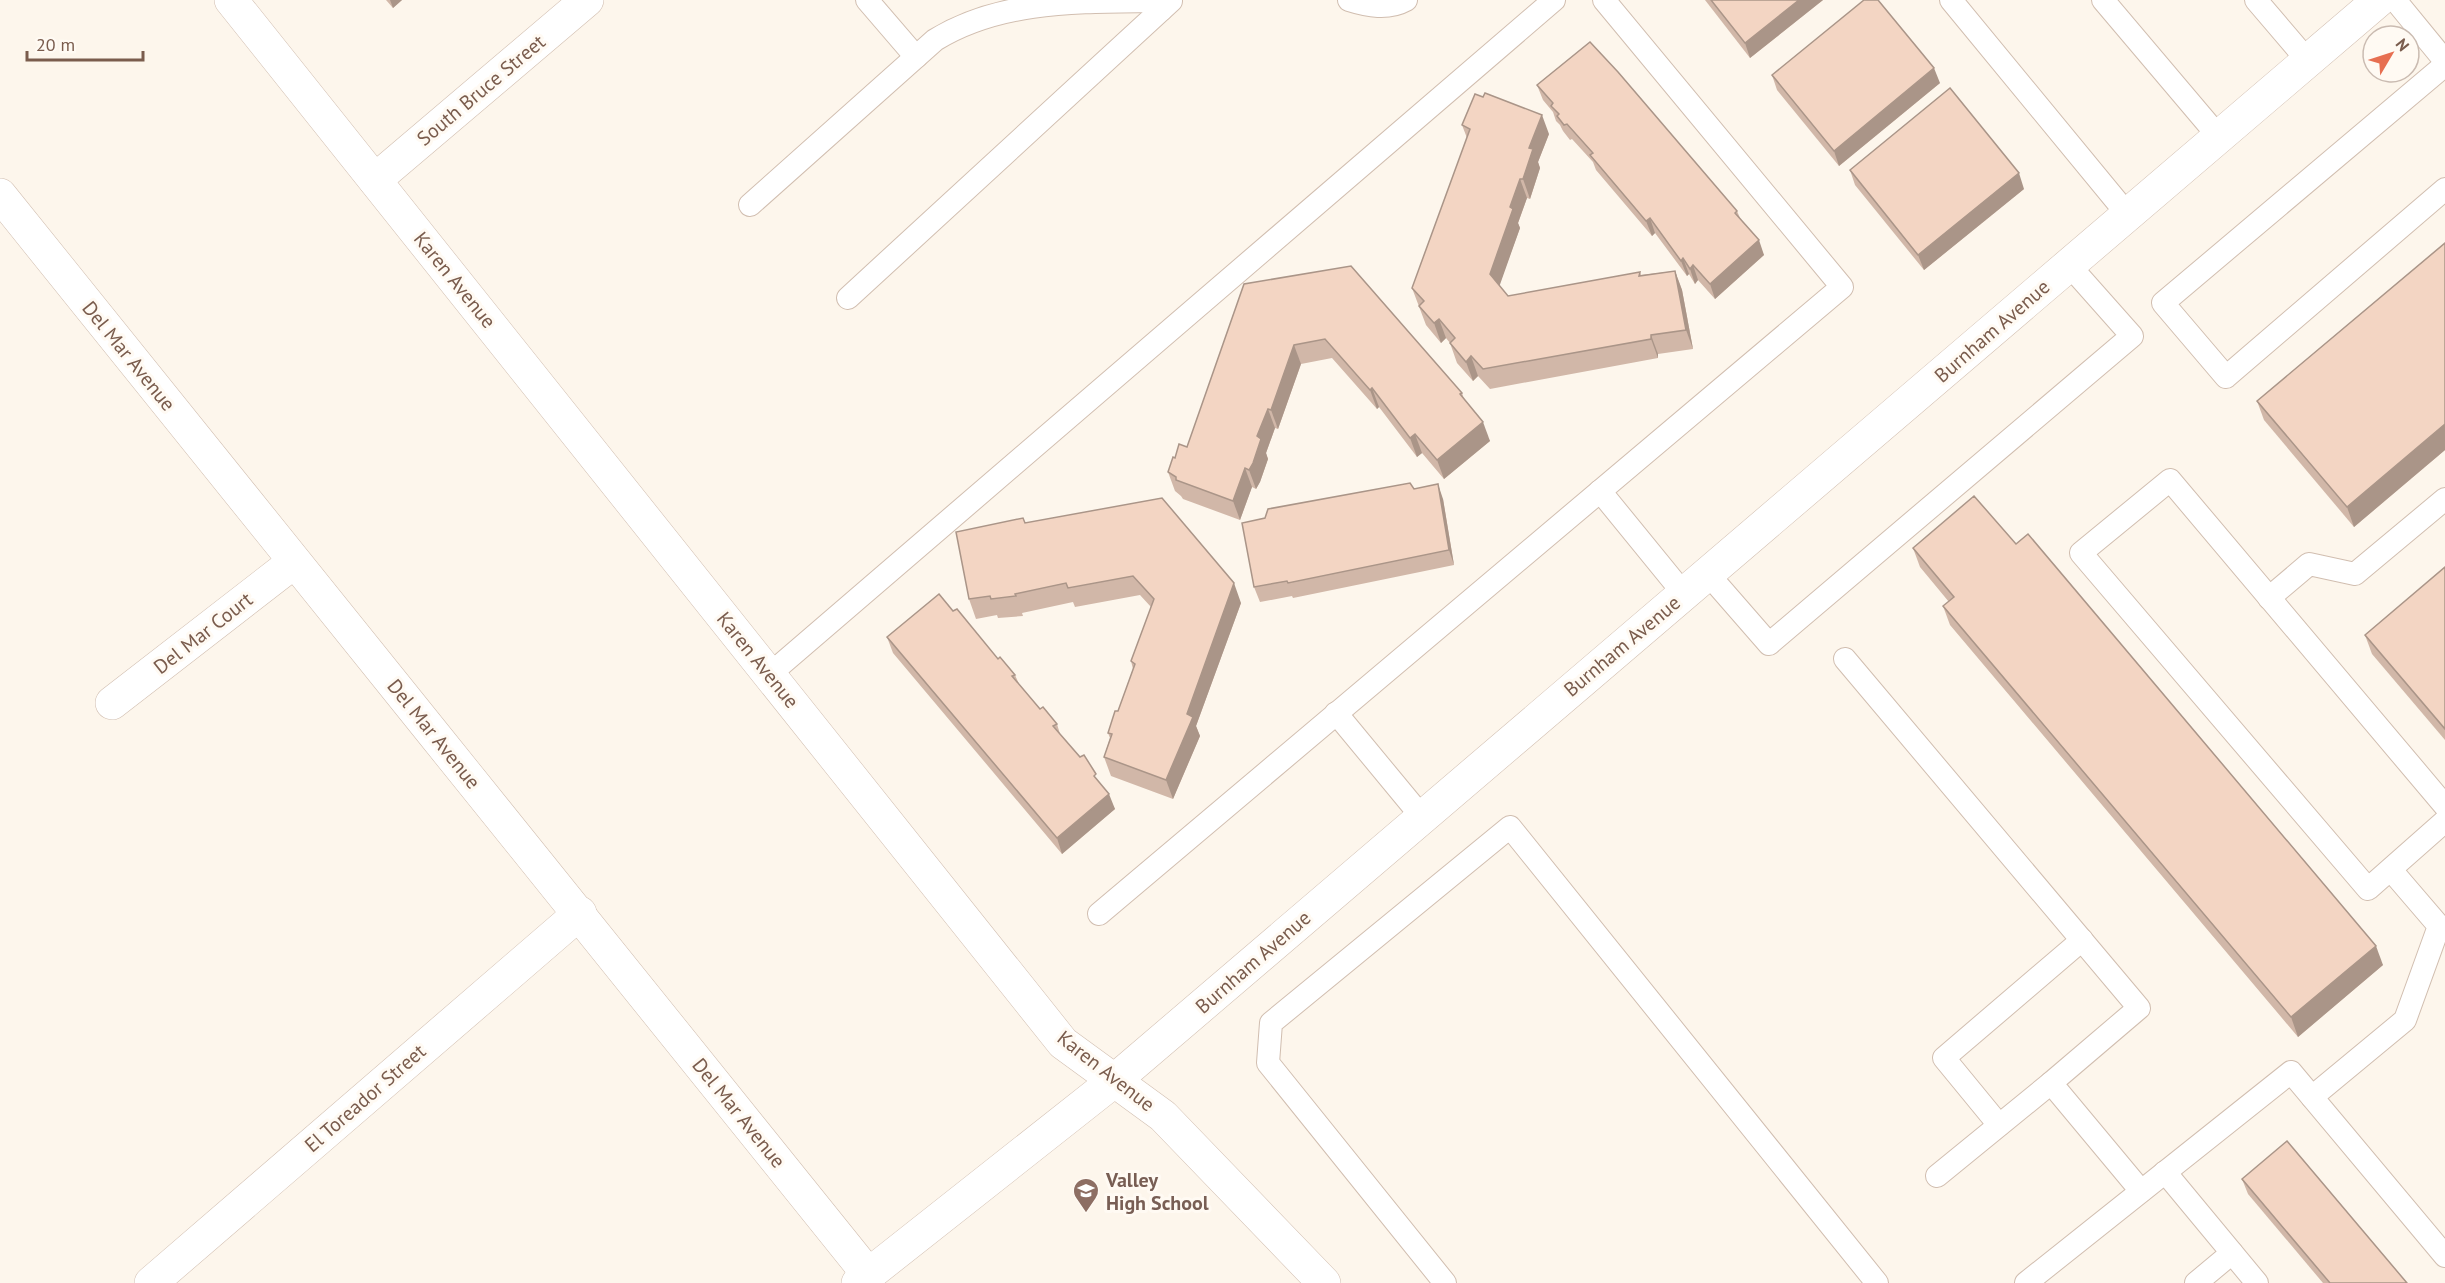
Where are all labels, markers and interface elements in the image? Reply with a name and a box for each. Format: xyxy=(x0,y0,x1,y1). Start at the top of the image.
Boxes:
scale bar xyxy=(27,24,142,62)
north arrow xyxy=(2361,24,2421,84)
street label: South Bruce Street xyxy=(412,29,551,151)
text: 20 m xyxy=(36,33,75,56)
text: N xyxy=(2392,34,2414,55)
street label: Karen Avenue xyxy=(408,227,502,333)
street label: Burnham Avenue xyxy=(1929,274,2055,388)
street label: Del Mar Avenue xyxy=(77,296,181,416)
street label: Del Mar Court xyxy=(148,586,258,680)
street label: Burnham Avenue xyxy=(1558,590,1686,702)
street label: Karen Avenue xyxy=(711,607,805,713)
street label: Del Mar Avenue xyxy=(382,674,486,794)
street label: Burnham Avenue xyxy=(1190,905,1316,1019)
street label: Karen Avenue xyxy=(1052,1025,1160,1117)
street label: El Toreador Street xyxy=(299,1038,431,1158)
street label: Del Mar Avenue xyxy=(687,1053,791,1173)
place label: Valley High School xyxy=(1105,1167,1209,1216)
school or university icon: Valley High School xyxy=(1071,1176,1101,1214)

